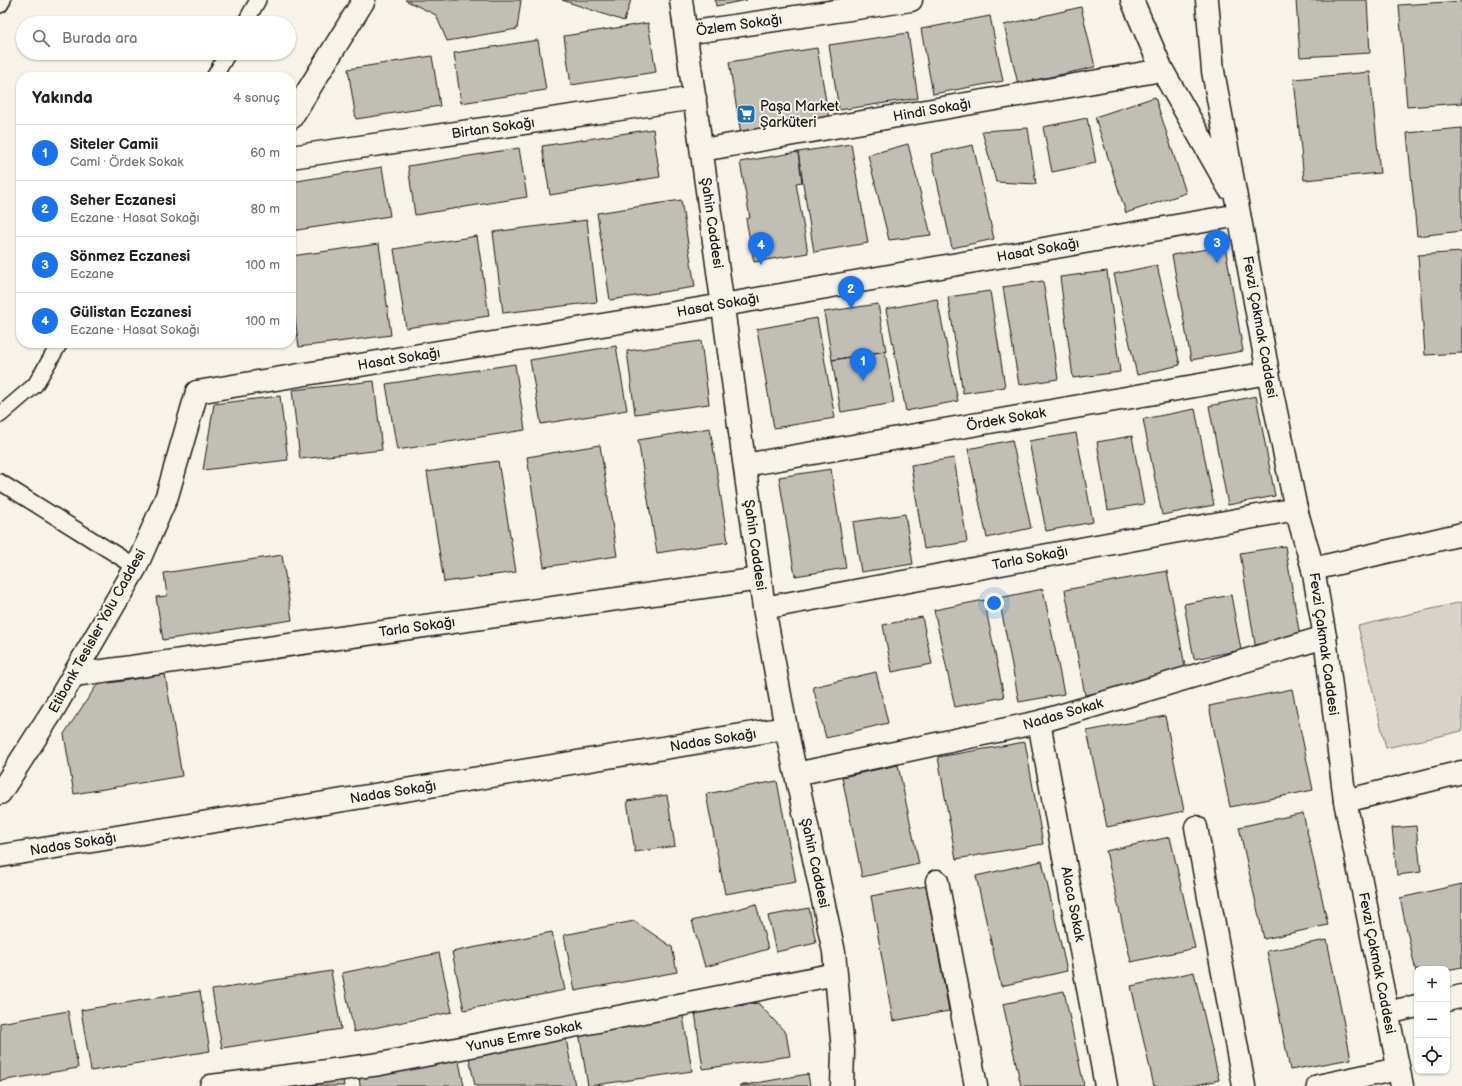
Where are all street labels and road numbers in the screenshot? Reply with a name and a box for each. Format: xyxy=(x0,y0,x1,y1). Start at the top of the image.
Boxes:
street label: Özlem Sokağı xyxy=(695,10,783,39)
street label: Hindi Sokağı xyxy=(892,95,972,125)
street label: Birtan Sokağı xyxy=(450,114,536,142)
street label: Şahin Caddesi xyxy=(697,176,727,270)
street label: Hasat Sokağı xyxy=(996,234,1080,266)
street label: Fevzi Çakmak Caddesi xyxy=(1239,255,1281,399)
street label: Hasat Sokağı xyxy=(676,289,760,321)
street label: Hasat Sokağı xyxy=(357,344,441,374)
street label: Ördek Sokak xyxy=(965,403,1047,434)
street label: Şahin Caddesi xyxy=(740,498,770,592)
street label: Tarla Sokağı xyxy=(991,542,1069,574)
street label: Etibank Tesisler Yolu Caddesi xyxy=(45,546,149,716)
street label: Fevzi Çakmak Caddesi xyxy=(1306,572,1342,716)
street label: Tarla Sokağı xyxy=(378,613,456,641)
street label: Nadas Sokak xyxy=(1021,694,1105,734)
street label: Nadas Sokağı xyxy=(669,725,757,755)
street label: Nadas Sokağı xyxy=(349,777,437,807)
street label: Şahin Caddesi xyxy=(797,816,833,910)
street label: Nadas Sokağı xyxy=(29,829,117,859)
street label: Alaca Sokak xyxy=(1057,865,1089,943)
street label: Fevzi Çakmak Caddesi xyxy=(1355,891,1399,1035)
street label: Yunus Emre Sokak xyxy=(464,1016,583,1056)

